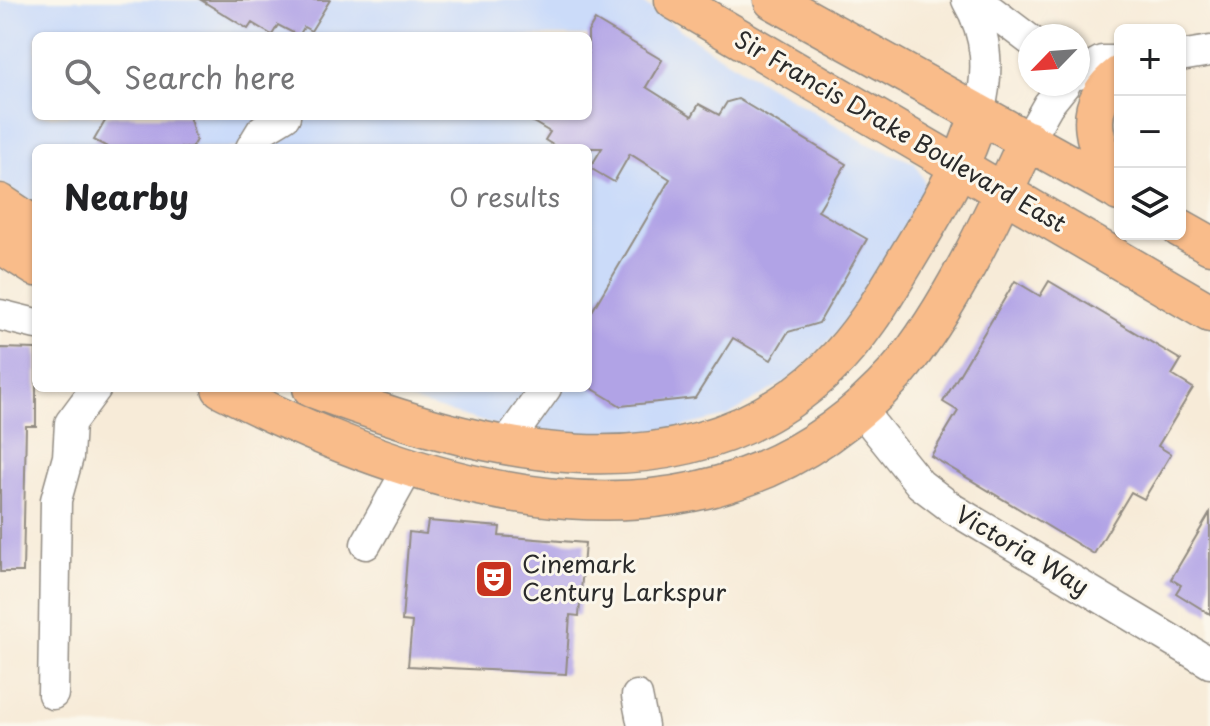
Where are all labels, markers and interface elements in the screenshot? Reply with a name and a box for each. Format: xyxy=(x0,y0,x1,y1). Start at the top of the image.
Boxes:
street label: Sir Francis Drake Boulevard East xyxy=(728,20,1074,240)
north arrow xyxy=(1018,24,1090,96)
map controls xyxy=(1114,24,1186,240)
button: + xyxy=(1114,24,1186,96)
search box xyxy=(32,32,592,120)
icon: search xyxy=(60,54,104,98)
text: Search here xyxy=(124,54,296,99)
button: − xyxy=(1114,96,1186,168)
button: layers xyxy=(1114,168,1186,240)
text: Nearby xyxy=(64,170,189,222)
text: 0 results xyxy=(449,177,560,216)
street label: Victoria Way xyxy=(949,495,1097,603)
place label: Cinemark Century Larkspur xyxy=(522,545,726,609)
theatre icon: Cinemark Century Larkspur xyxy=(473,558,515,600)

